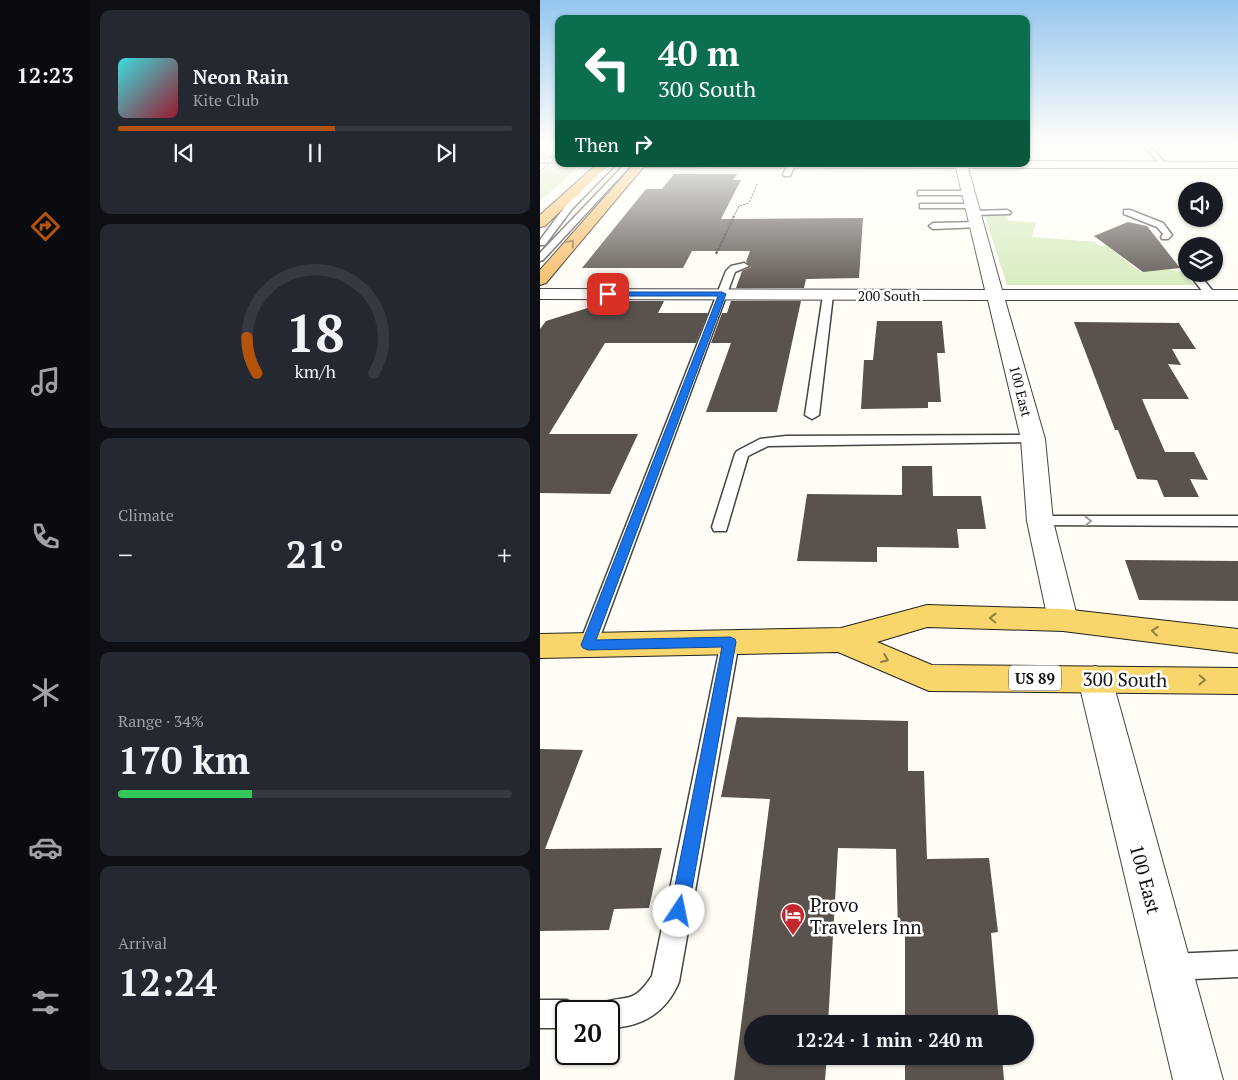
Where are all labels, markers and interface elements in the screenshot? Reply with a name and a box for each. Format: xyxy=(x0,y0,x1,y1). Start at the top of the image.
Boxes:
text: 40 m xyxy=(658,30,739,76)
icon: left xyxy=(575,35,640,100)
text: 12:23 xyxy=(16,60,74,89)
text: Neon Rain xyxy=(193,64,289,89)
text: 300 South xyxy=(658,74,756,103)
text: Kite Club xyxy=(193,89,259,111)
icon: right xyxy=(629,130,657,158)
text: Then xyxy=(575,132,619,157)
icon: previous xyxy=(170,139,198,167)
icon: pause xyxy=(301,139,329,167)
icon: next xyxy=(432,139,460,167)
map controls xyxy=(1178,182,1223,282)
button: sound xyxy=(1178,182,1223,227)
icon: directions xyxy=(28,209,63,244)
button: layers xyxy=(1178,237,1223,282)
one-way arrow xyxy=(565,239,574,248)
pin xyxy=(587,273,629,315)
icon: arrive xyxy=(594,280,622,308)
street label: 200 South xyxy=(858,286,920,305)
text: 18 xyxy=(286,298,344,367)
text: km/h xyxy=(294,359,336,383)
street label: 100 East xyxy=(1005,363,1037,419)
icon: music xyxy=(28,364,63,399)
text: Climate xyxy=(118,504,174,526)
one-way arrow xyxy=(1085,516,1093,526)
icon: phone xyxy=(28,519,63,554)
text: 21° xyxy=(286,529,344,579)
text: − xyxy=(118,536,133,573)
text: + xyxy=(497,536,512,573)
one-way arrow xyxy=(989,613,996,623)
one-way arrow xyxy=(1151,626,1159,637)
one-way arrow xyxy=(880,653,889,664)
road number: US 89 xyxy=(1009,666,1061,690)
street label: 300 South xyxy=(1082,666,1168,692)
icon: climate xyxy=(28,675,63,710)
one-way arrow xyxy=(1198,675,1206,685)
text: Range · 34% xyxy=(118,710,204,732)
text: 170 km xyxy=(118,735,250,785)
icon: car xyxy=(28,830,63,865)
street label: 100 East xyxy=(1125,842,1167,916)
position arrow xyxy=(652,884,704,936)
place label: Provo Travelers Inn xyxy=(810,892,922,939)
hotel icon: Provo Travelers Inn xyxy=(780,902,806,936)
text: Arrival xyxy=(118,932,167,954)
text: 12:24 xyxy=(118,957,217,1007)
icon: filters xyxy=(28,985,63,1020)
speed limit sign: 20 xyxy=(555,1000,620,1065)
text: 12:24 · 1 min · 240 m xyxy=(795,1027,983,1052)

